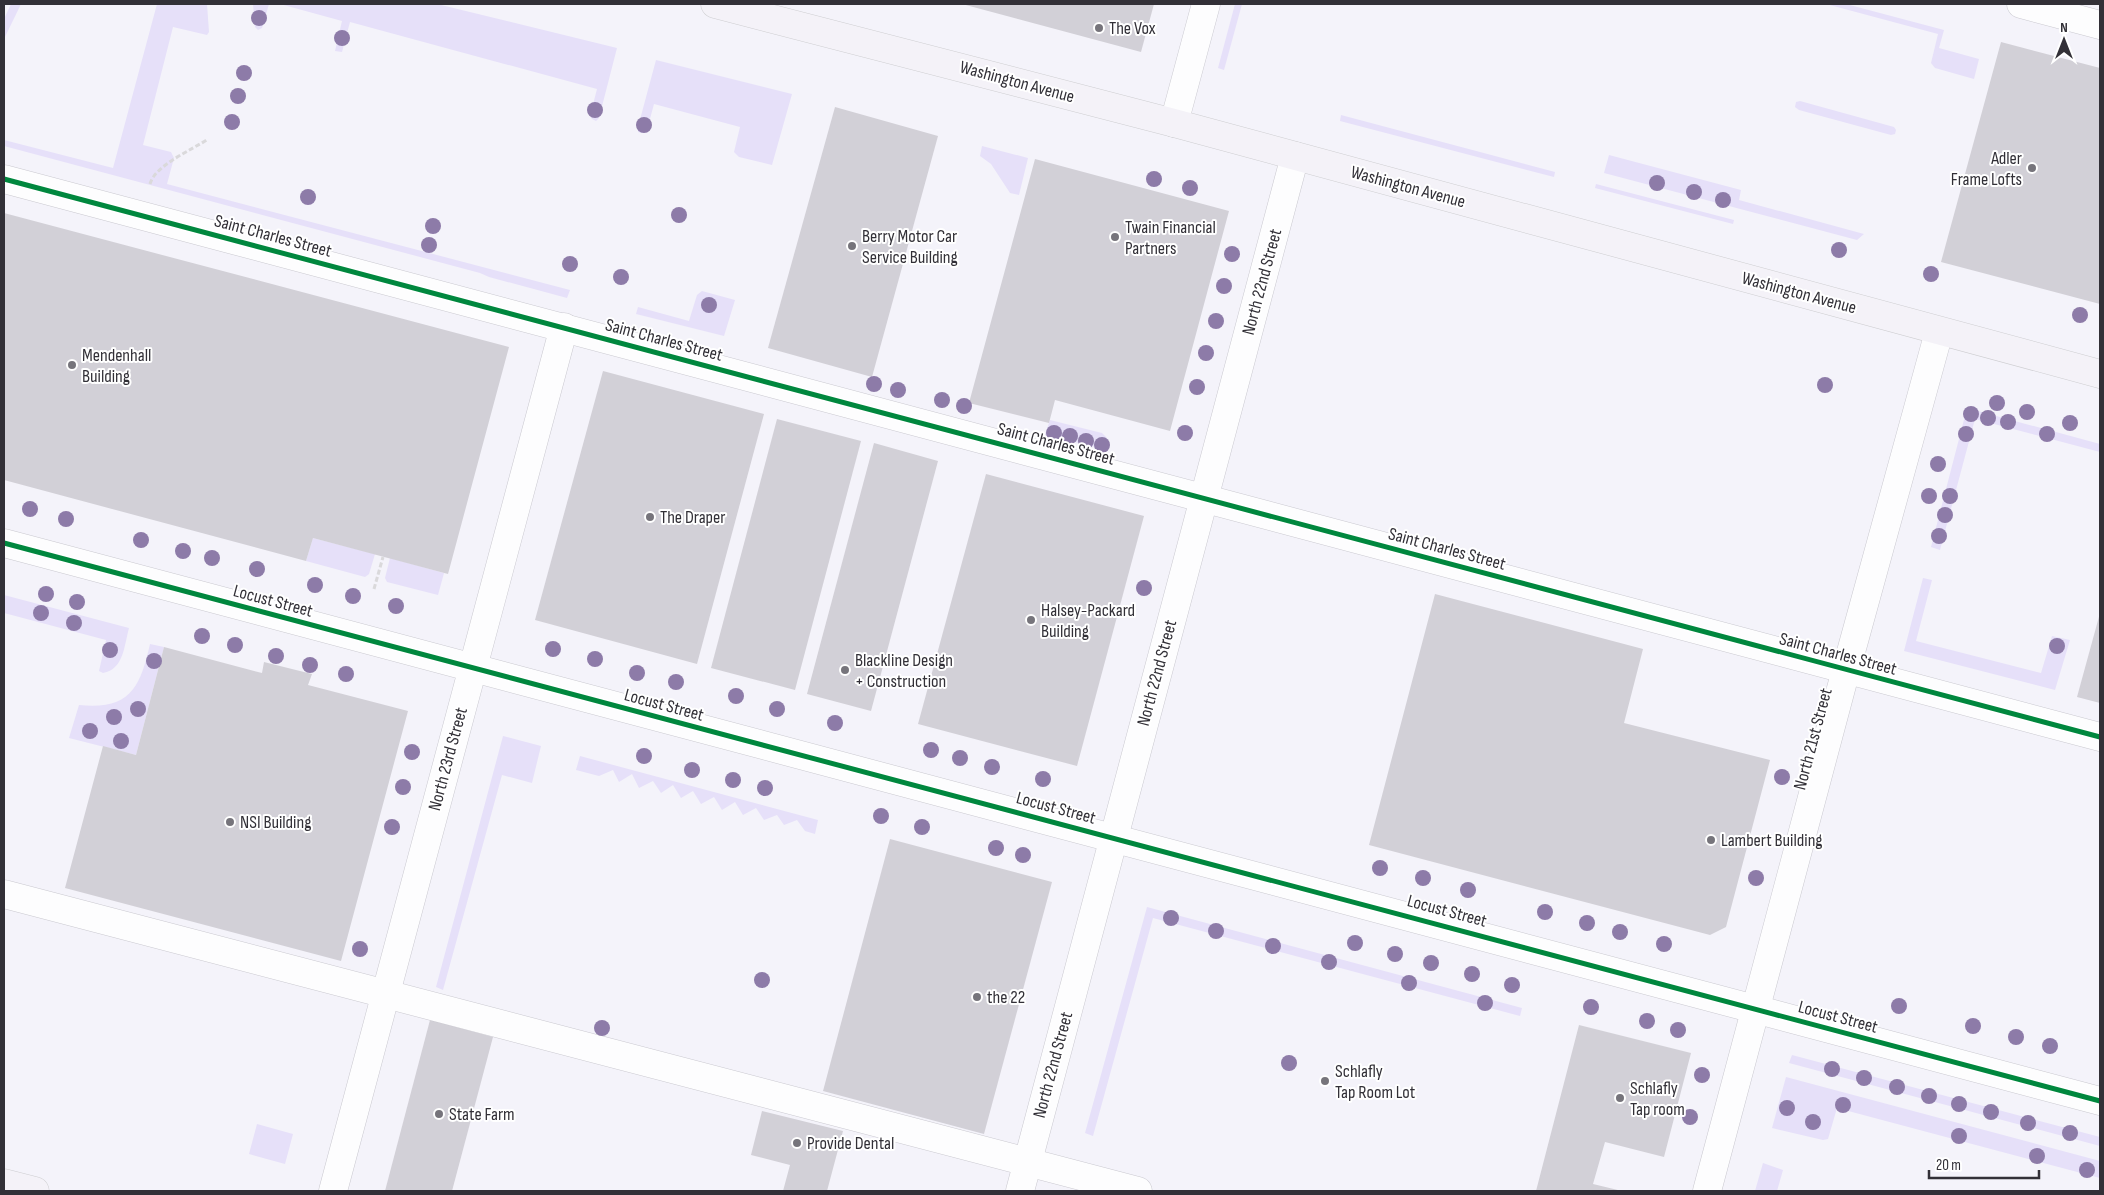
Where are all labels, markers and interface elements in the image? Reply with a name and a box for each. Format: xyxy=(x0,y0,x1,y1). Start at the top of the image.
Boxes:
north arrow xyxy=(2039,15,2089,65)
place label: The Vox xyxy=(1109,18,1156,39)
text: N xyxy=(2060,19,2068,36)
marker: The Vox xyxy=(1093,22,1105,34)
street label: Washington Avenue xyxy=(957,57,1077,107)
place label: Adler Frame Lofts xyxy=(1951,148,2022,190)
street label: Washington Avenue xyxy=(1348,162,1468,212)
marker: Adler Frame Lofts xyxy=(2026,162,2038,174)
street label: Saint Charles Street xyxy=(212,210,334,262)
place label: Twain Financial Partners xyxy=(1125,217,1216,259)
place label: Berry Motor Car Service Building xyxy=(862,226,958,268)
street label: North 22nd Street xyxy=(1238,226,1286,337)
marker: Twain Financial Partners xyxy=(1109,231,1121,243)
marker: Berry Motor Car Service Building xyxy=(846,240,858,252)
street label: Washington Avenue xyxy=(1739,268,1859,318)
street label: Saint Charles Street xyxy=(603,314,725,366)
place label: Mendenhall Building xyxy=(82,345,151,387)
marker: Mendenhall Building xyxy=(66,359,78,371)
street label: Saint Charles Street xyxy=(995,418,1117,470)
place label: The Draper xyxy=(660,507,725,528)
marker: The Draper xyxy=(644,511,656,523)
street label: Saint Charles Street xyxy=(1386,523,1508,575)
street label: Locust Street xyxy=(231,580,316,622)
place label: Halsey-Packard Building xyxy=(1041,600,1135,642)
marker: Halsey-Packard Building xyxy=(1025,614,1037,626)
street label: North 22nd Street xyxy=(1133,617,1181,728)
street label: Saint Charles Street xyxy=(1777,628,1899,680)
place label: Blackline Design + Construction xyxy=(855,650,953,692)
marker: Blackline Design + Construction xyxy=(839,664,851,676)
street label: Locust Street xyxy=(622,684,707,726)
street label: North 21st Street xyxy=(1789,685,1837,792)
street label: North 23rd Street xyxy=(424,704,472,813)
street label: Locust Street xyxy=(1014,787,1099,829)
place label: NSI Building xyxy=(240,812,311,833)
marker: NSI Building xyxy=(224,816,236,828)
place label: Lambert Building xyxy=(1721,830,1823,851)
marker: Lambert Building xyxy=(1705,834,1717,846)
street label: Locust Street xyxy=(1405,890,1490,932)
place label: the 22 xyxy=(987,987,1025,1008)
marker: the 22 xyxy=(971,991,983,1003)
street label: Locust Street xyxy=(1796,996,1881,1038)
street label: North 22nd Street xyxy=(1029,1009,1077,1120)
place label: Schlafly Tap Room Lot xyxy=(1335,1061,1416,1103)
marker: Schlafly Tap Room Lot xyxy=(1319,1075,1331,1087)
place label: Schlafly Tap room xyxy=(1630,1078,1685,1120)
marker: Schlafly Tap room xyxy=(1614,1092,1626,1104)
place label: State Farm xyxy=(449,1104,515,1125)
marker: State Farm xyxy=(433,1108,445,1120)
place label: Provide Dental xyxy=(807,1133,894,1154)
marker: Provide Dental xyxy=(791,1137,803,1149)
scale bar xyxy=(1929,1148,2039,1180)
text: 20 m xyxy=(1936,1156,1961,1175)

